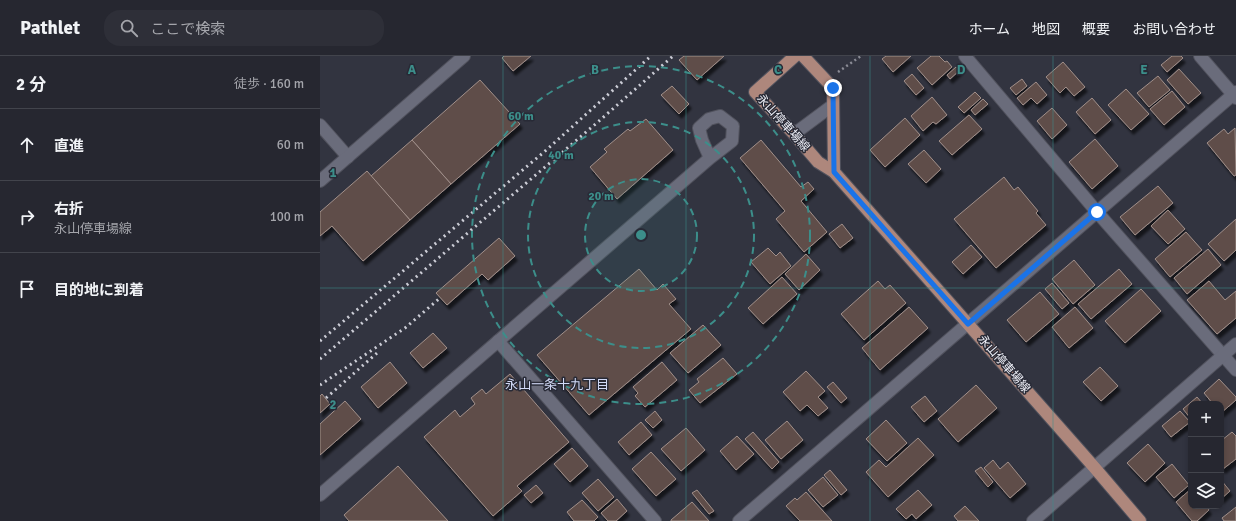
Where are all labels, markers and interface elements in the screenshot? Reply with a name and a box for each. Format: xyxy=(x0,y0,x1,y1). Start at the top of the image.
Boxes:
search box xyxy=(104,10,384,46)
text: Pathlet xyxy=(20,16,80,40)
icon: search xyxy=(118,17,140,39)
text: ここで検索 xyxy=(150,20,225,38)
text: ホーム xyxy=(968,21,1010,38)
text: 地図 xyxy=(1032,21,1060,38)
text: 概要 xyxy=(1082,21,1110,38)
text: お問い合わせ xyxy=(1132,21,1216,38)
text: A xyxy=(408,62,417,78)
text: B xyxy=(591,62,599,78)
text: C xyxy=(774,62,782,78)
text: D xyxy=(957,62,966,78)
text: E xyxy=(1140,62,1148,78)
text: 2 分 xyxy=(16,74,46,95)
text: 徒歩 · 160 m xyxy=(234,76,304,92)
route end xyxy=(824,79,842,97)
street label: 永山停車場線 xyxy=(753,91,813,155)
text: 60 m xyxy=(508,109,534,124)
icon: ahead xyxy=(16,134,38,156)
text: 直進 xyxy=(54,137,84,155)
text: 60 m xyxy=(277,137,304,153)
text: 40 m xyxy=(548,148,574,163)
text: 1 xyxy=(329,165,337,181)
text: 20 m xyxy=(588,189,614,204)
text: 右折 xyxy=(54,200,84,218)
route start xyxy=(1088,203,1106,221)
icon: right xyxy=(16,206,38,228)
text: 100 m xyxy=(270,209,304,225)
text: 永山停車場線 xyxy=(54,221,132,237)
centre of rings xyxy=(634,228,648,242)
icon: arrive xyxy=(16,278,38,300)
text: 目的地に到着 xyxy=(54,281,144,299)
street label: 永山停車場線 xyxy=(975,332,1033,396)
district label: 永山一条十九丁目 xyxy=(505,377,609,393)
text: 2 xyxy=(329,397,337,413)
map controls xyxy=(1188,401,1224,509)
button: + xyxy=(1188,401,1224,437)
button: − xyxy=(1188,437,1224,473)
button: layers xyxy=(1188,473,1224,509)

